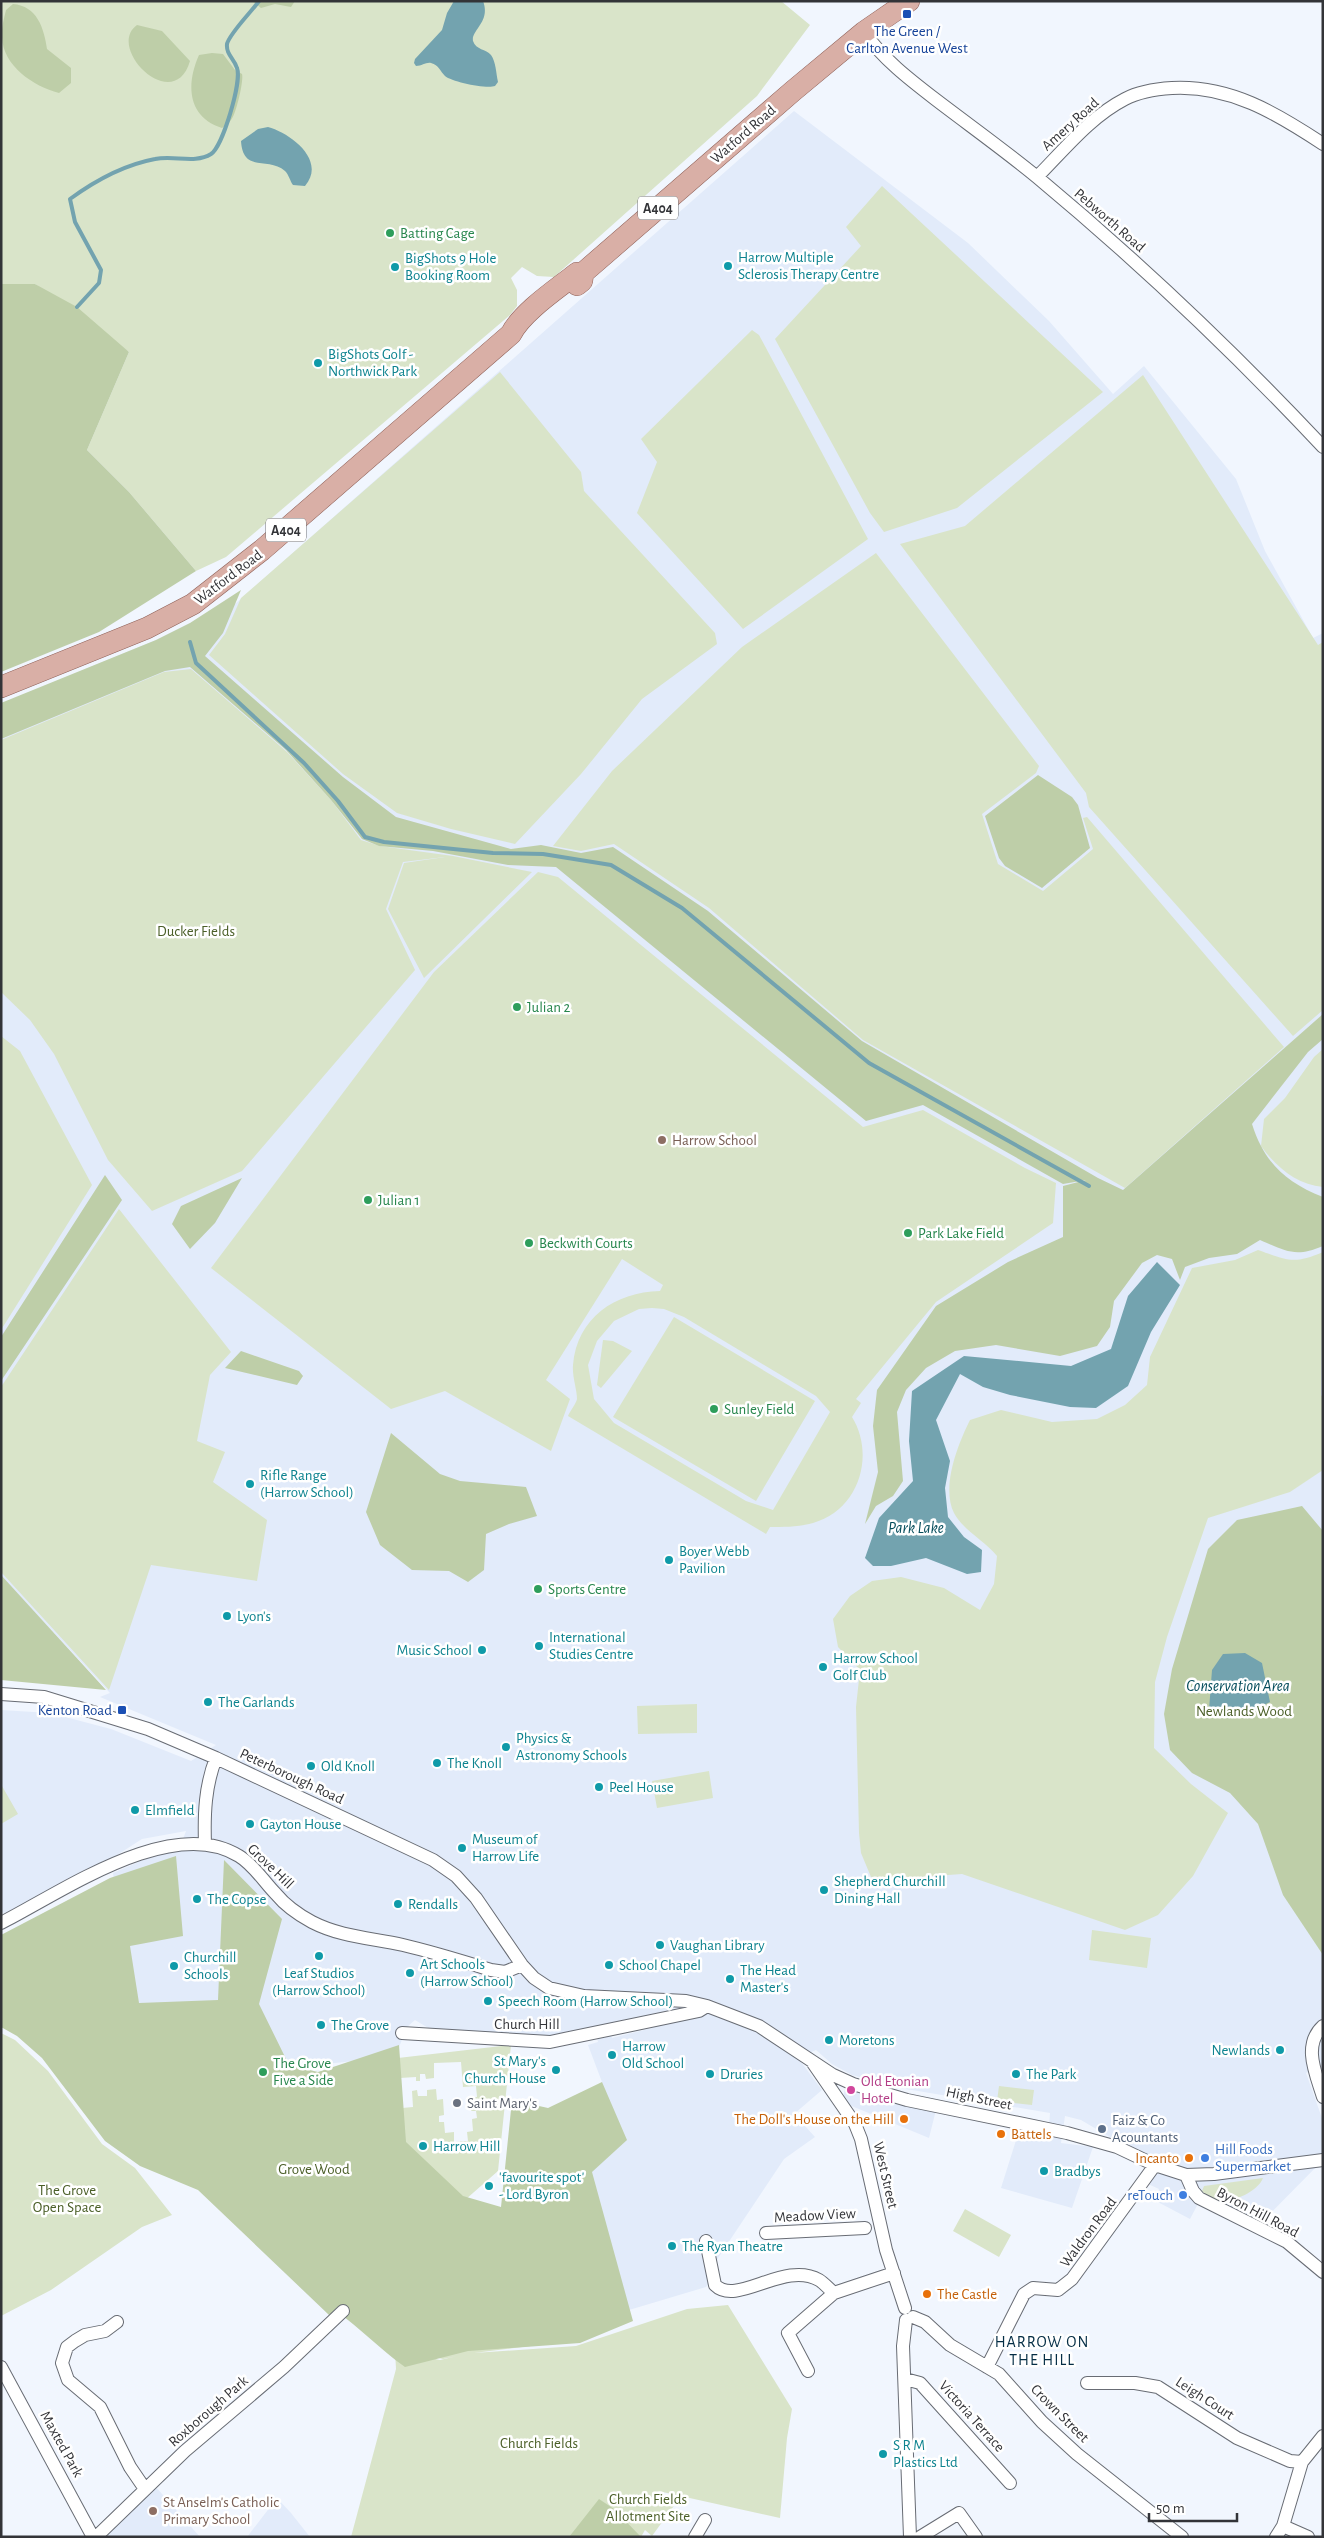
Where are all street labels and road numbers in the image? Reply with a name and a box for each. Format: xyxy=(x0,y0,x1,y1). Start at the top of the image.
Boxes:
street label: Amery Road xyxy=(1039,95,1102,154)
street label: Watford Road xyxy=(708,102,779,167)
street label: Pebworth Road xyxy=(1071,186,1148,255)
road number: A404 xyxy=(638,197,678,220)
road number: A404 xyxy=(266,518,306,542)
street label: Watford Road xyxy=(192,547,265,608)
street label: Peterborough Road xyxy=(238,1746,346,1807)
street label: Grove Hill xyxy=(245,1841,297,1892)
street label: Church Hill xyxy=(494,2017,560,2032)
street label: High Street xyxy=(945,2084,1013,2113)
street label: West Street xyxy=(871,2140,900,2210)
street label: Byron Hill Road xyxy=(1214,2185,1301,2240)
street label: Waldron Road xyxy=(1057,2194,1120,2270)
street label: Meadow View xyxy=(774,2206,856,2225)
street label: Roxborough Park xyxy=(166,2373,251,2450)
street label: Leigh Court xyxy=(1173,2374,1237,2423)
street label: Victoria Terrace xyxy=(936,2378,1007,2455)
street label: Crown Street xyxy=(1028,2381,1092,2445)
street label: Maxted Park xyxy=(37,2409,86,2480)

